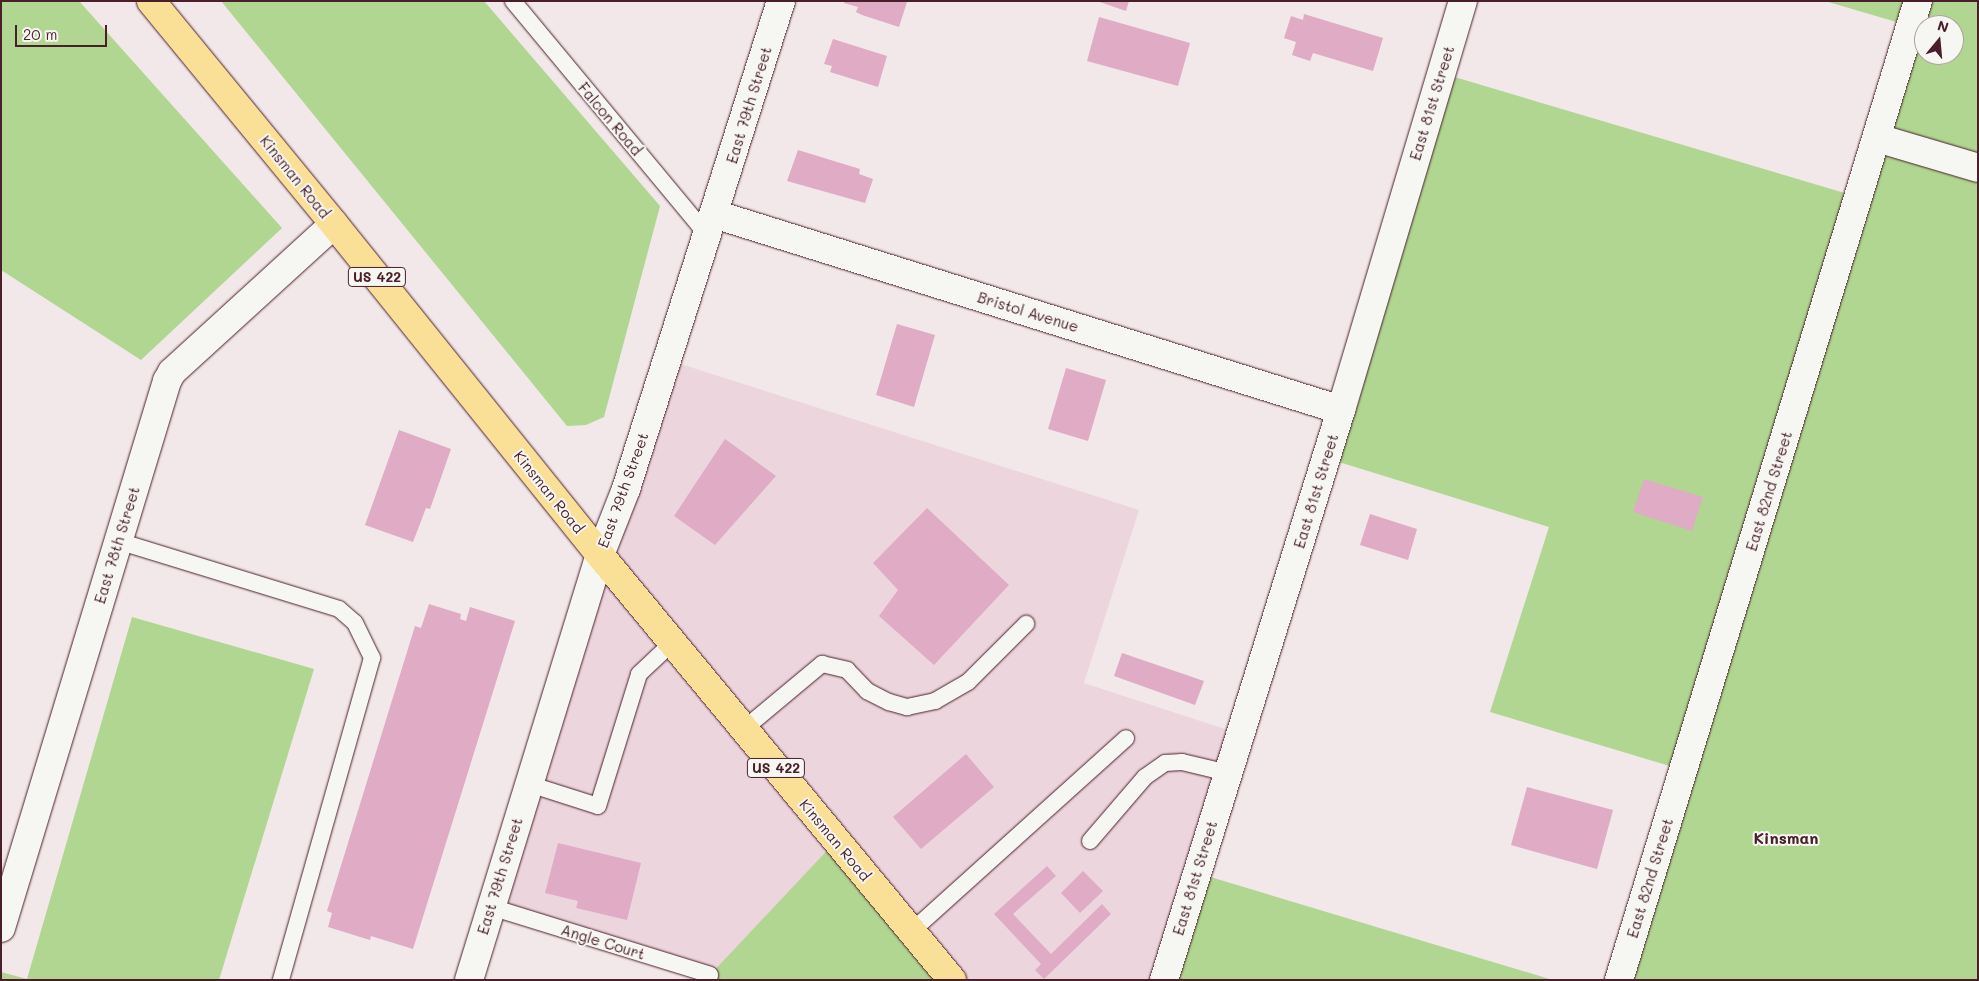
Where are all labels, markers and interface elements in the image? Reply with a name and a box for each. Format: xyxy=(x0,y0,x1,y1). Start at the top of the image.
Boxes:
scale bar xyxy=(18,15,110,47)
north arrow xyxy=(1914,15,1964,65)
text: N xyxy=(1935,15,1951,37)
text: 20 m xyxy=(23,24,57,44)
street label: East 79th Street xyxy=(723,44,775,166)
street label: East 81st Street xyxy=(1406,44,1458,162)
street label: Falcon Road xyxy=(574,79,646,159)
street label: Kinsman Road xyxy=(256,132,334,222)
road number: US 422 xyxy=(347,266,407,288)
street label: Bristol Avenue xyxy=(975,288,1081,336)
street label: East 82nd Street xyxy=(1742,429,1796,553)
street label: East 79th Street xyxy=(594,430,652,550)
street label: East 81st Street xyxy=(1290,432,1342,550)
street label: Kinsman Road xyxy=(510,447,588,537)
street label: East 78th Street xyxy=(91,484,143,606)
road number: US 422 xyxy=(746,756,806,780)
street label: Kinsman Road xyxy=(796,796,874,884)
street label: East 79th Street xyxy=(474,815,526,937)
street label: East 82nd Street xyxy=(1623,816,1677,940)
street label: East 81st Street xyxy=(1169,819,1221,937)
district label: Kinsman xyxy=(1754,828,1818,848)
street label: Angle Court xyxy=(559,921,647,963)

